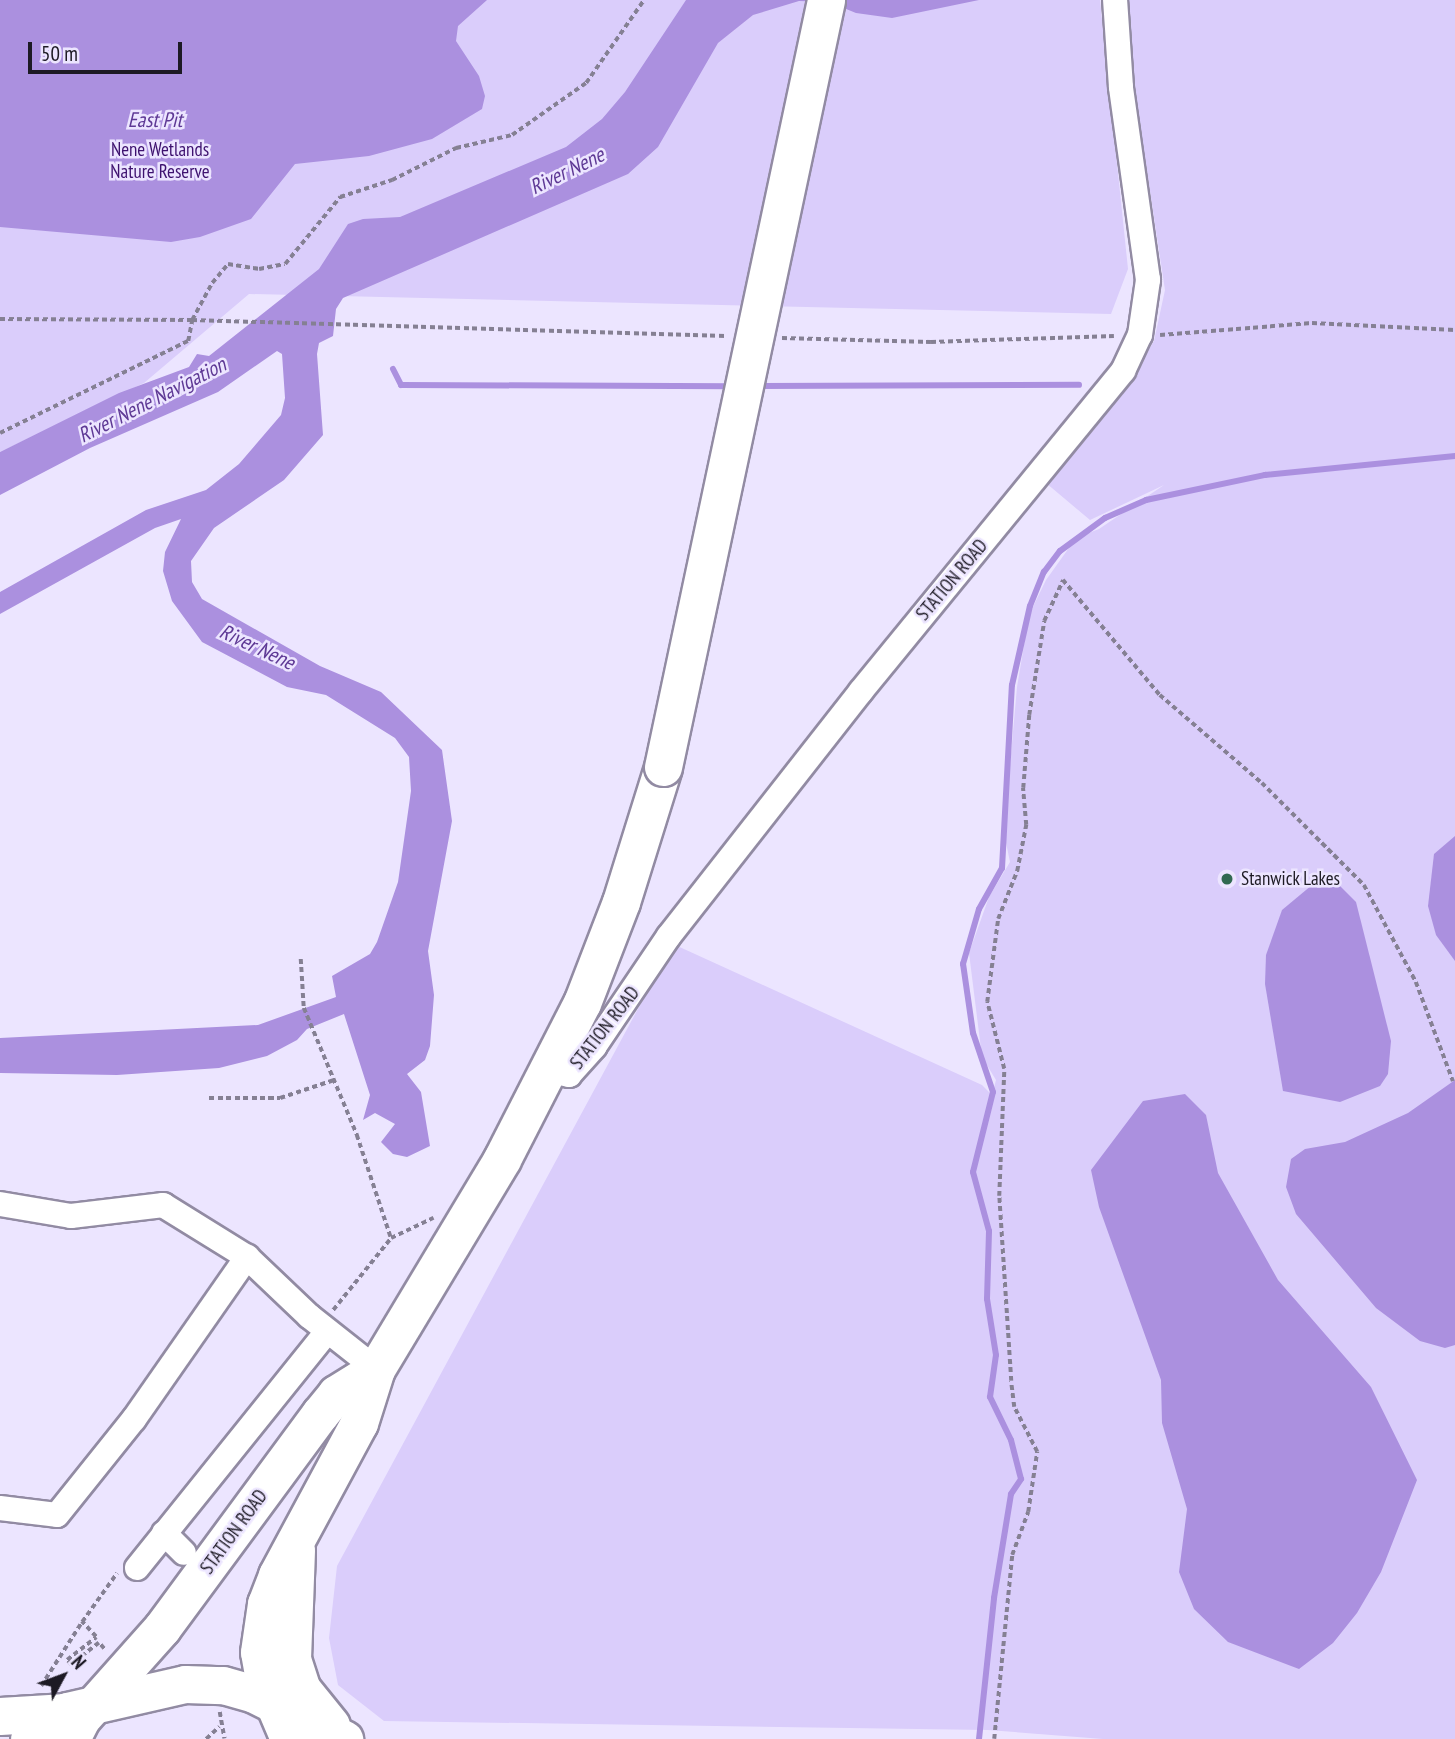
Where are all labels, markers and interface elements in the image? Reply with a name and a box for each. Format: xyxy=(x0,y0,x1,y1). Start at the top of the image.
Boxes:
scale bar xyxy=(32,28,186,72)
text: 50 m xyxy=(41,40,78,67)
water label: East Pit xyxy=(128,107,182,133)
park label: Nene Wetlands Nature Reserve xyxy=(110,139,210,183)
water label: River Nene xyxy=(526,142,608,200)
water label: River Nene Navigation xyxy=(74,352,230,448)
street label: STATION ROAD xyxy=(912,535,992,625)
water label: River Nene xyxy=(216,619,298,675)
place label: Stanwick Lakes xyxy=(1241,868,1340,890)
marker: Stanwick Lakes xyxy=(1219,871,1235,887)
street label: STATION ROAD xyxy=(566,982,644,1074)
street label: STATION ROAD xyxy=(196,1485,272,1579)
north arrow xyxy=(28,1641,98,1711)
text: N xyxy=(66,1650,91,1674)

